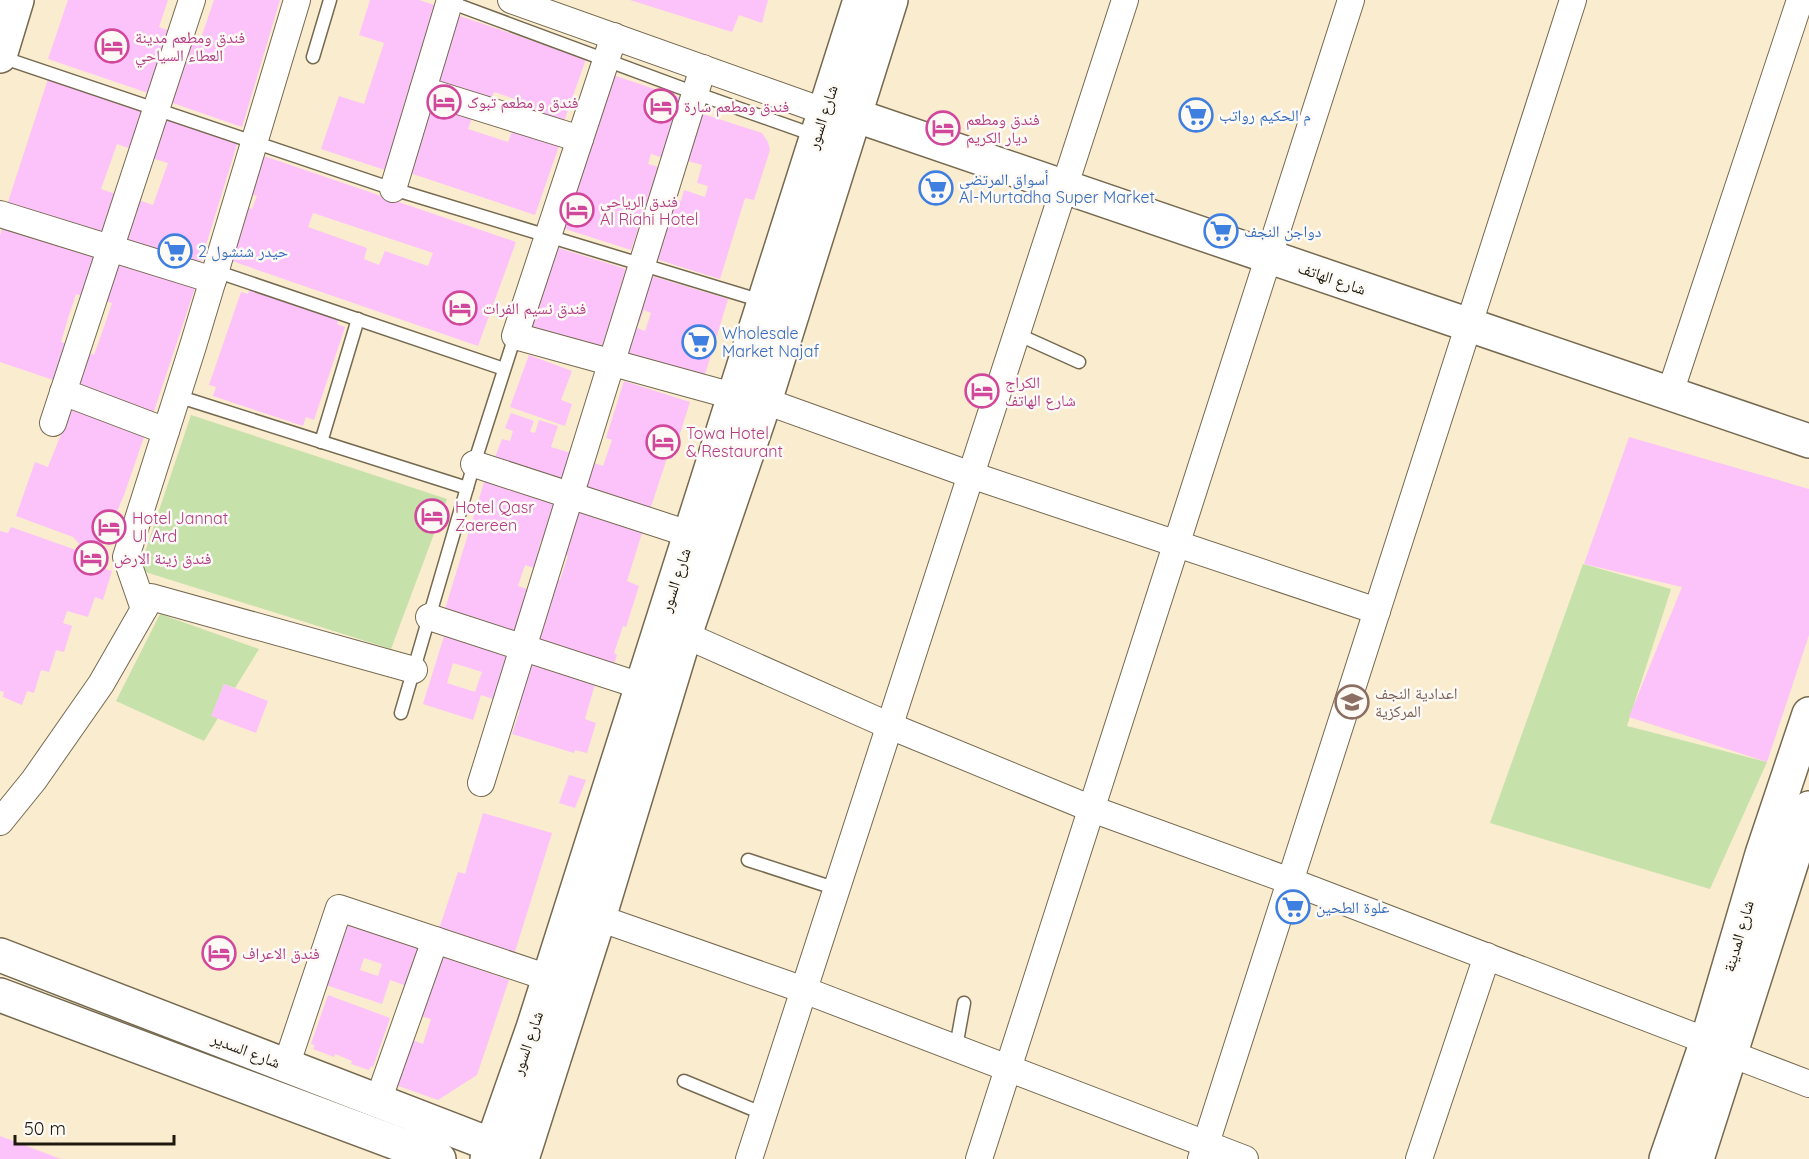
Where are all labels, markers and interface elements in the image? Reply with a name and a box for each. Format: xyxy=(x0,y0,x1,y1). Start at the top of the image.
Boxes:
place label: فندق ومطعم مدينة العطاء السياحي xyxy=(135,27,245,68)
hotel icon: فندق ومطعم مدينة العطاء السياحي xyxy=(94,28,130,64)
street label: شارع السور xyxy=(802,82,843,153)
hotel icon: فندق و مطعم تبوک xyxy=(426,84,462,120)
hotel icon: فندق ومطعم سارة xyxy=(643,88,679,124)
place label: فندق و مطعم تبوک xyxy=(467,92,579,113)
place label: فندق ومطعم سارة xyxy=(684,96,789,117)
supermarket icon: م الحكيم رواتب xyxy=(1178,97,1214,133)
place label: م الحكيم رواتب xyxy=(1219,105,1311,126)
place label: فندق ومطعم ديار الكريم xyxy=(966,109,1040,148)
hotel icon: فندق ومطعم ديار الكريم xyxy=(925,110,961,146)
place label: أسواق المرتضى Al-Murtadha Super Market xyxy=(959,169,1155,207)
supermarket icon: أسواق المرتضى Al-Murtadha Super Market xyxy=(918,170,954,206)
place label: فندق الرياحي Al Riahi Hotel xyxy=(600,191,698,229)
hotel icon: فندق الرياحي Al Riahi Hotel xyxy=(559,192,595,228)
supermarket icon: دواجن النجف xyxy=(1203,213,1239,249)
place label: دواجن النجف xyxy=(1244,221,1321,242)
supermarket icon: حيدر شنشول 2 xyxy=(157,233,193,269)
place label: حيدر شنشول 2 xyxy=(198,241,288,262)
street label: شارع الهاتف xyxy=(1295,257,1369,300)
hotel icon: فندق نسيم الفرات xyxy=(442,290,478,326)
place label: فندق نسيم الفرات xyxy=(483,298,586,319)
place label: Wholesale Market Najaf xyxy=(722,323,819,361)
supermarket icon: Wholesale Market Najaf xyxy=(681,324,717,360)
place label: الكراج شارع الهاتف xyxy=(1005,372,1076,411)
hotel icon: الكراج شارع الهاتف xyxy=(964,373,1000,409)
place label: Towa Hotel & Restaurant xyxy=(686,423,783,461)
hotel icon: Towa Hotel & Restaurant xyxy=(645,424,681,460)
place label: Hotel Qasr Zaereen xyxy=(455,497,534,535)
hotel icon: Hotel Qasr Zaereen xyxy=(414,498,450,534)
place label: Hotel Jannat Ul Ard xyxy=(132,508,228,546)
hotel icon: Hotel Jannat Ul Ard xyxy=(91,509,127,545)
hotel icon: فندق زينة الارض xyxy=(73,540,109,576)
street label: شارع السور xyxy=(655,545,696,616)
place label: فندق زينة الارض xyxy=(114,548,211,569)
place label: اعدادية النجف المركزية xyxy=(1375,683,1458,721)
school or university icon: اعدادية النجف المركزية xyxy=(1334,684,1370,720)
supermarket icon: علوة الطحين xyxy=(1275,889,1311,925)
place label: علوة الطحين xyxy=(1316,897,1389,918)
street label: شارع المدينة xyxy=(1718,898,1759,974)
hotel icon: فندق الاعراف xyxy=(201,935,237,971)
place label: فندق الاعراف xyxy=(242,943,320,964)
street label: شارع السور xyxy=(506,1008,548,1079)
street label: شارع السدير xyxy=(207,1027,283,1073)
scale bar xyxy=(15,1108,174,1146)
text: 50 m xyxy=(24,1117,66,1140)

